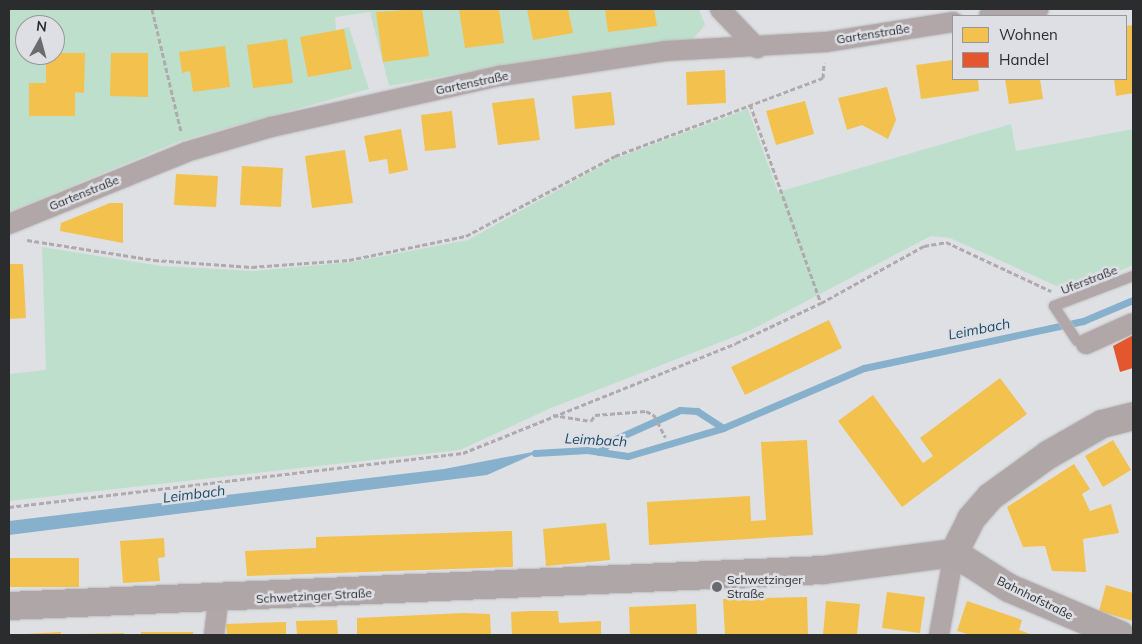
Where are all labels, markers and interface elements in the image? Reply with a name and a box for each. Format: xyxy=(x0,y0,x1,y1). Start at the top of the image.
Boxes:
north arrow xyxy=(15,15,65,65)
legend xyxy=(952,15,1127,80)
text: N xyxy=(35,17,48,36)
street label: Gartenstraße xyxy=(835,21,911,47)
text: Wohnen xyxy=(999,25,1058,44)
text: Handel xyxy=(999,50,1049,69)
street label: Gartenstraße xyxy=(434,68,510,98)
street label: Gartenstraße xyxy=(47,172,121,214)
street label: Uferstraße xyxy=(1059,263,1119,297)
water label: Leimbach xyxy=(947,315,1011,343)
water label: Leimbach xyxy=(564,430,628,450)
water label: Leimbach xyxy=(162,482,226,506)
place label: Schwetzinger Straße xyxy=(727,573,803,601)
street label: Bahnhofstraße xyxy=(995,573,1075,623)
marker: Schwetzinger Straße xyxy=(711,581,723,593)
street label: Schwetzinger Straße xyxy=(256,586,372,606)

